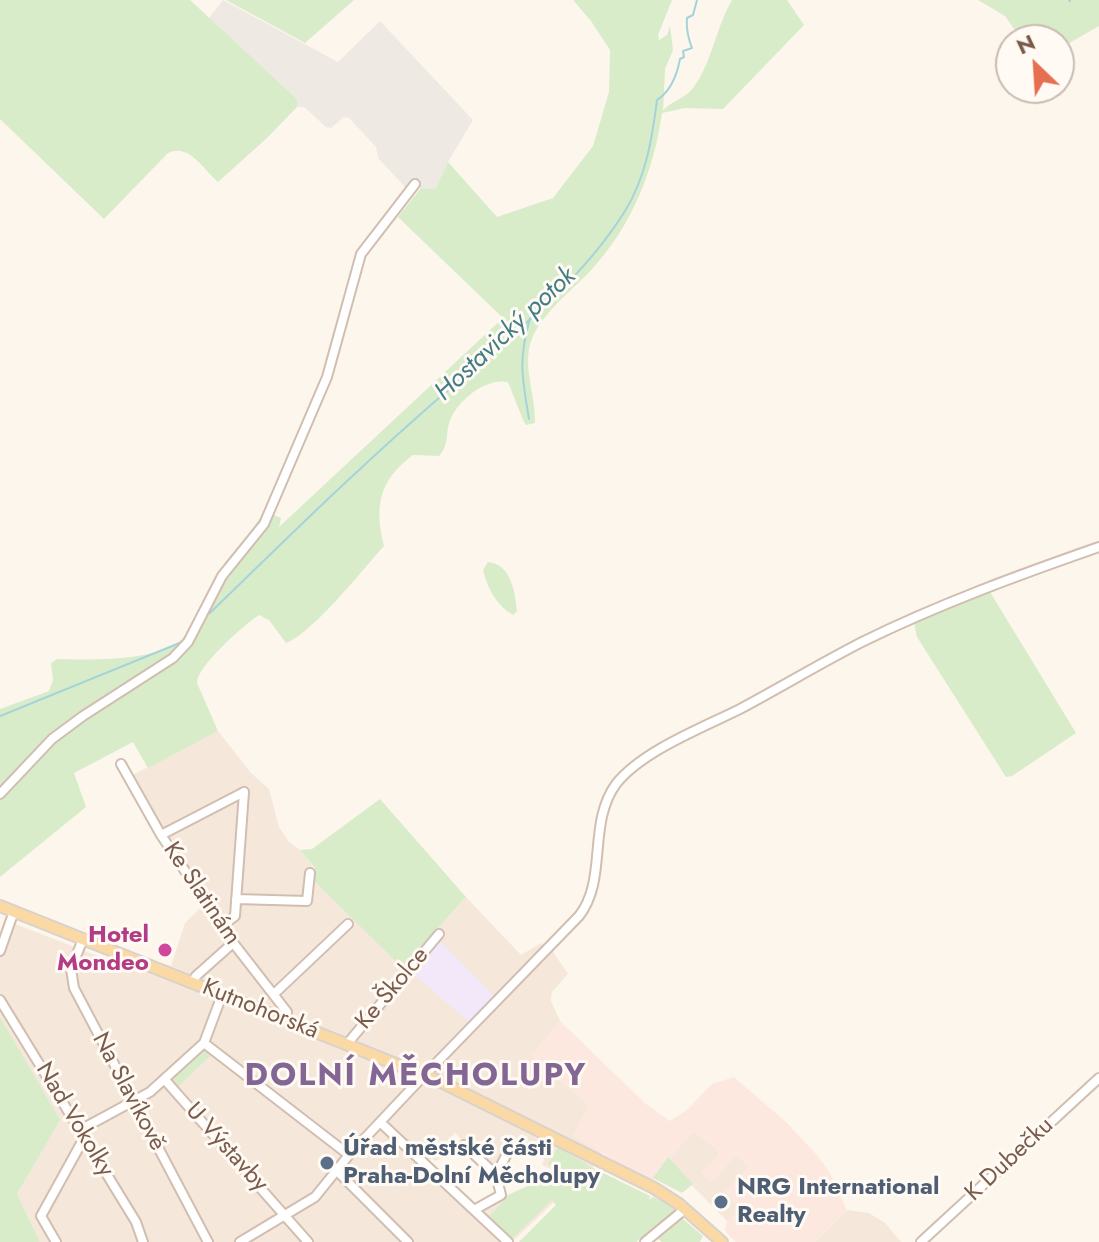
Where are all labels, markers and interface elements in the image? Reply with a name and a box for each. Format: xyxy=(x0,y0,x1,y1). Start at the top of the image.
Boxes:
north arrow xyxy=(995,24,1075,104)
text: N xyxy=(1011,26,1040,62)
water label: Hostavický potok xyxy=(429,262,583,408)
street label: Ke Slatinám xyxy=(156,837,246,951)
place label: Hotel Mondeo xyxy=(57,922,149,978)
marker: Hotel Mondeo xyxy=(156,941,174,959)
street label: Ke Školce xyxy=(350,942,436,1036)
street label: Kutnohorská xyxy=(198,974,322,1046)
street label: Na Slavíkově xyxy=(85,1028,171,1156)
street label: Nad Vokolky xyxy=(29,1058,119,1182)
district label: DOLNÍ MĚCHOLUPY xyxy=(245,1058,587,1096)
street label: U Výstavby xyxy=(179,1098,273,1198)
street label: K Dubečku xyxy=(960,1112,1060,1208)
place label: Úřad městské části Praha-Dolní Měcholupy xyxy=(343,1135,600,1191)
marker: Úřad městské části Praha-Dolní Měcholupy xyxy=(318,1154,336,1172)
place label: NRG International Realty xyxy=(737,1174,939,1230)
marker: NRG International Realty xyxy=(712,1193,730,1211)

